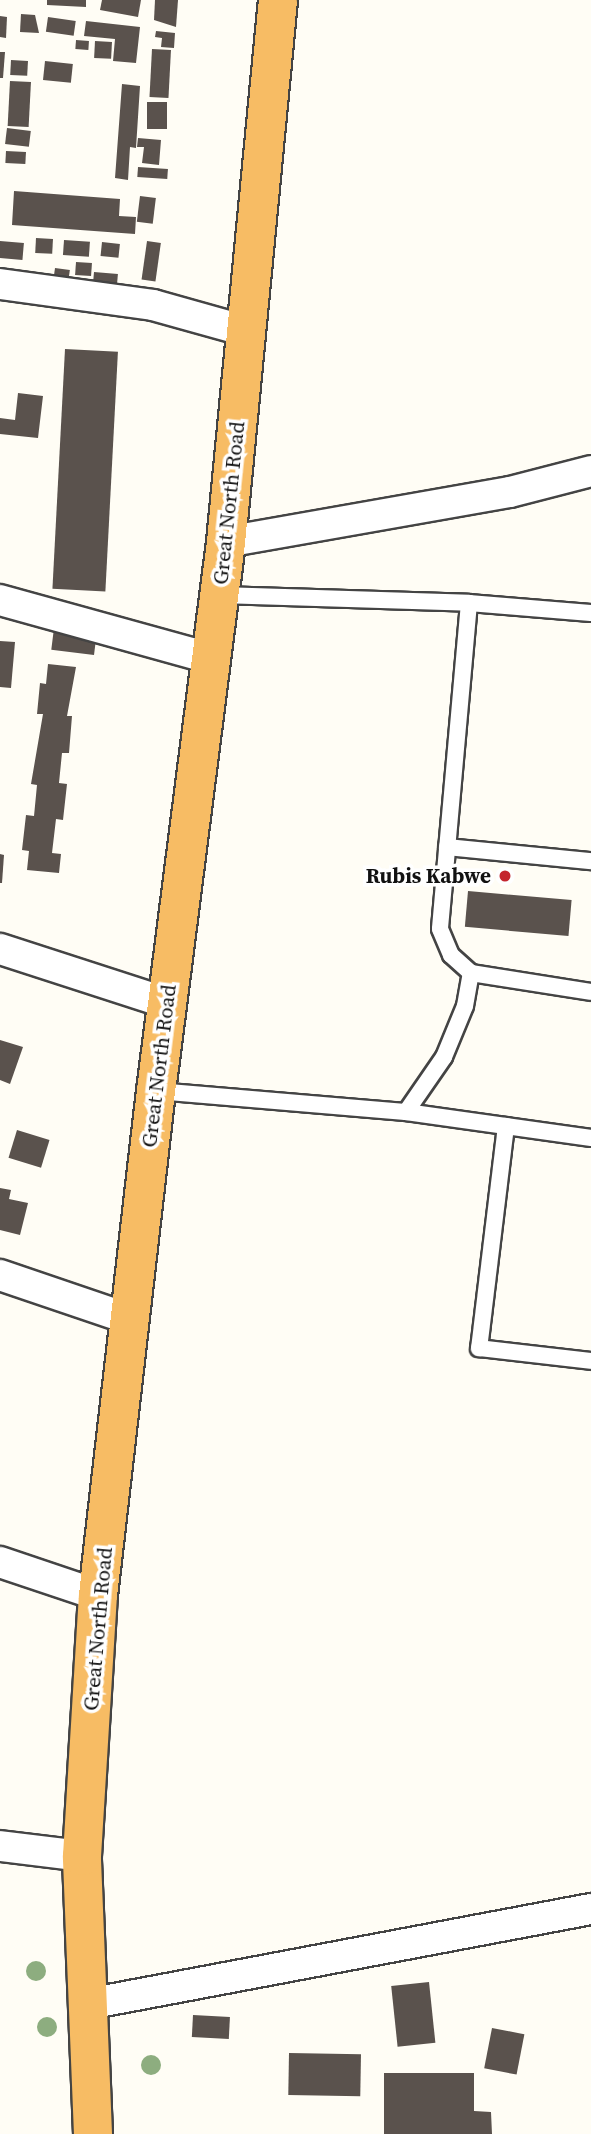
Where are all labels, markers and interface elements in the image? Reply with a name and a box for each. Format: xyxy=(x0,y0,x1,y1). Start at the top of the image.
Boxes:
street label: Great North Road xyxy=(208,420,250,586)
place label: Rubis Kabwe xyxy=(366,863,491,889)
marker: Rubis Kabwe xyxy=(497,868,513,884)
street label: Great North Road xyxy=(137,983,181,1149)
street label: Great North Road xyxy=(78,1546,118,1712)

